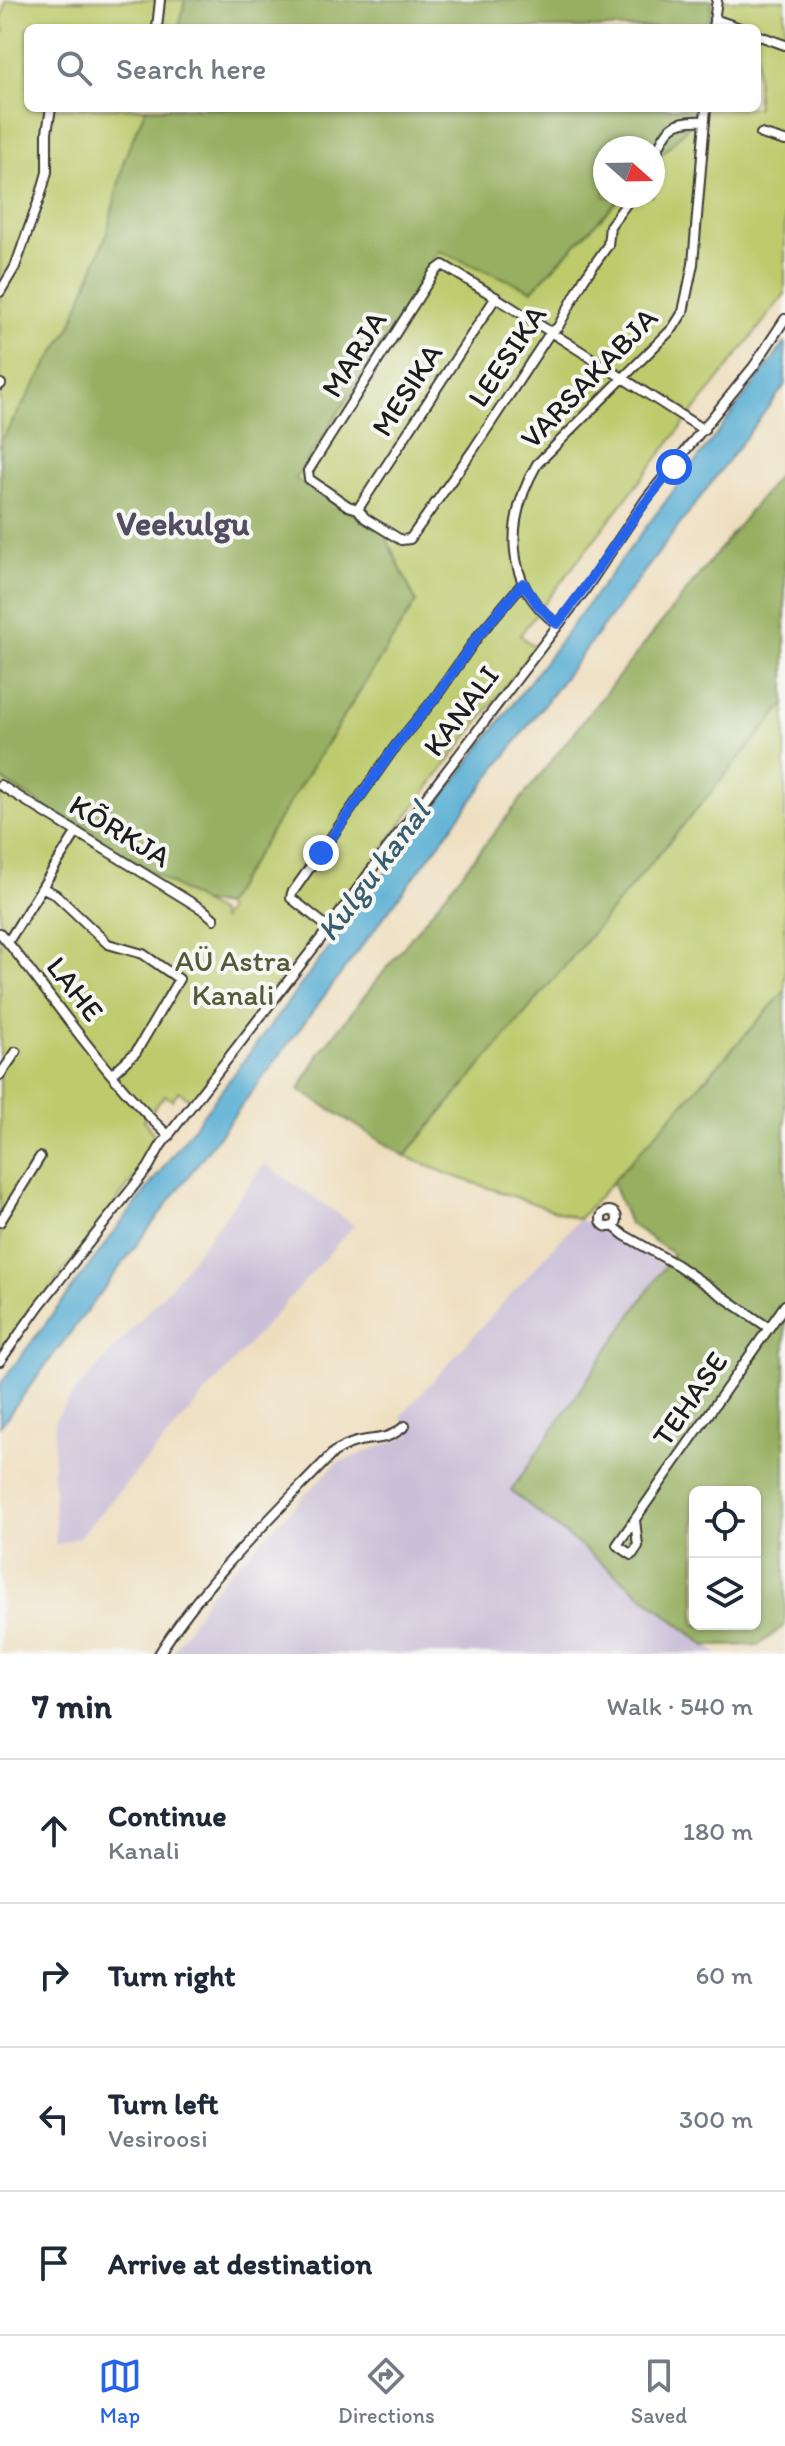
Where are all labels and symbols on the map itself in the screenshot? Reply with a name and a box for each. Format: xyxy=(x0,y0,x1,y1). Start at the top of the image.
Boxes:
north arrow xyxy=(593,136,665,208)
street label: LEESIKA xyxy=(459,298,554,414)
street label: VARSAKABJA xyxy=(512,299,665,456)
street label: MARJA xyxy=(313,304,395,404)
street label: MESIKA xyxy=(363,336,450,443)
route start xyxy=(656,449,692,485)
district label: Veekulgu xyxy=(116,503,250,544)
street label: KANALI xyxy=(414,658,507,763)
street label: KÕRKJA xyxy=(63,786,178,875)
water label: Kulgu kanal xyxy=(308,792,439,948)
route end xyxy=(303,835,339,871)
park label: AÜ Astra Kanali xyxy=(175,942,292,1013)
street label: LAHE xyxy=(39,949,112,1028)
street label: TEHASE xyxy=(644,1344,735,1453)

